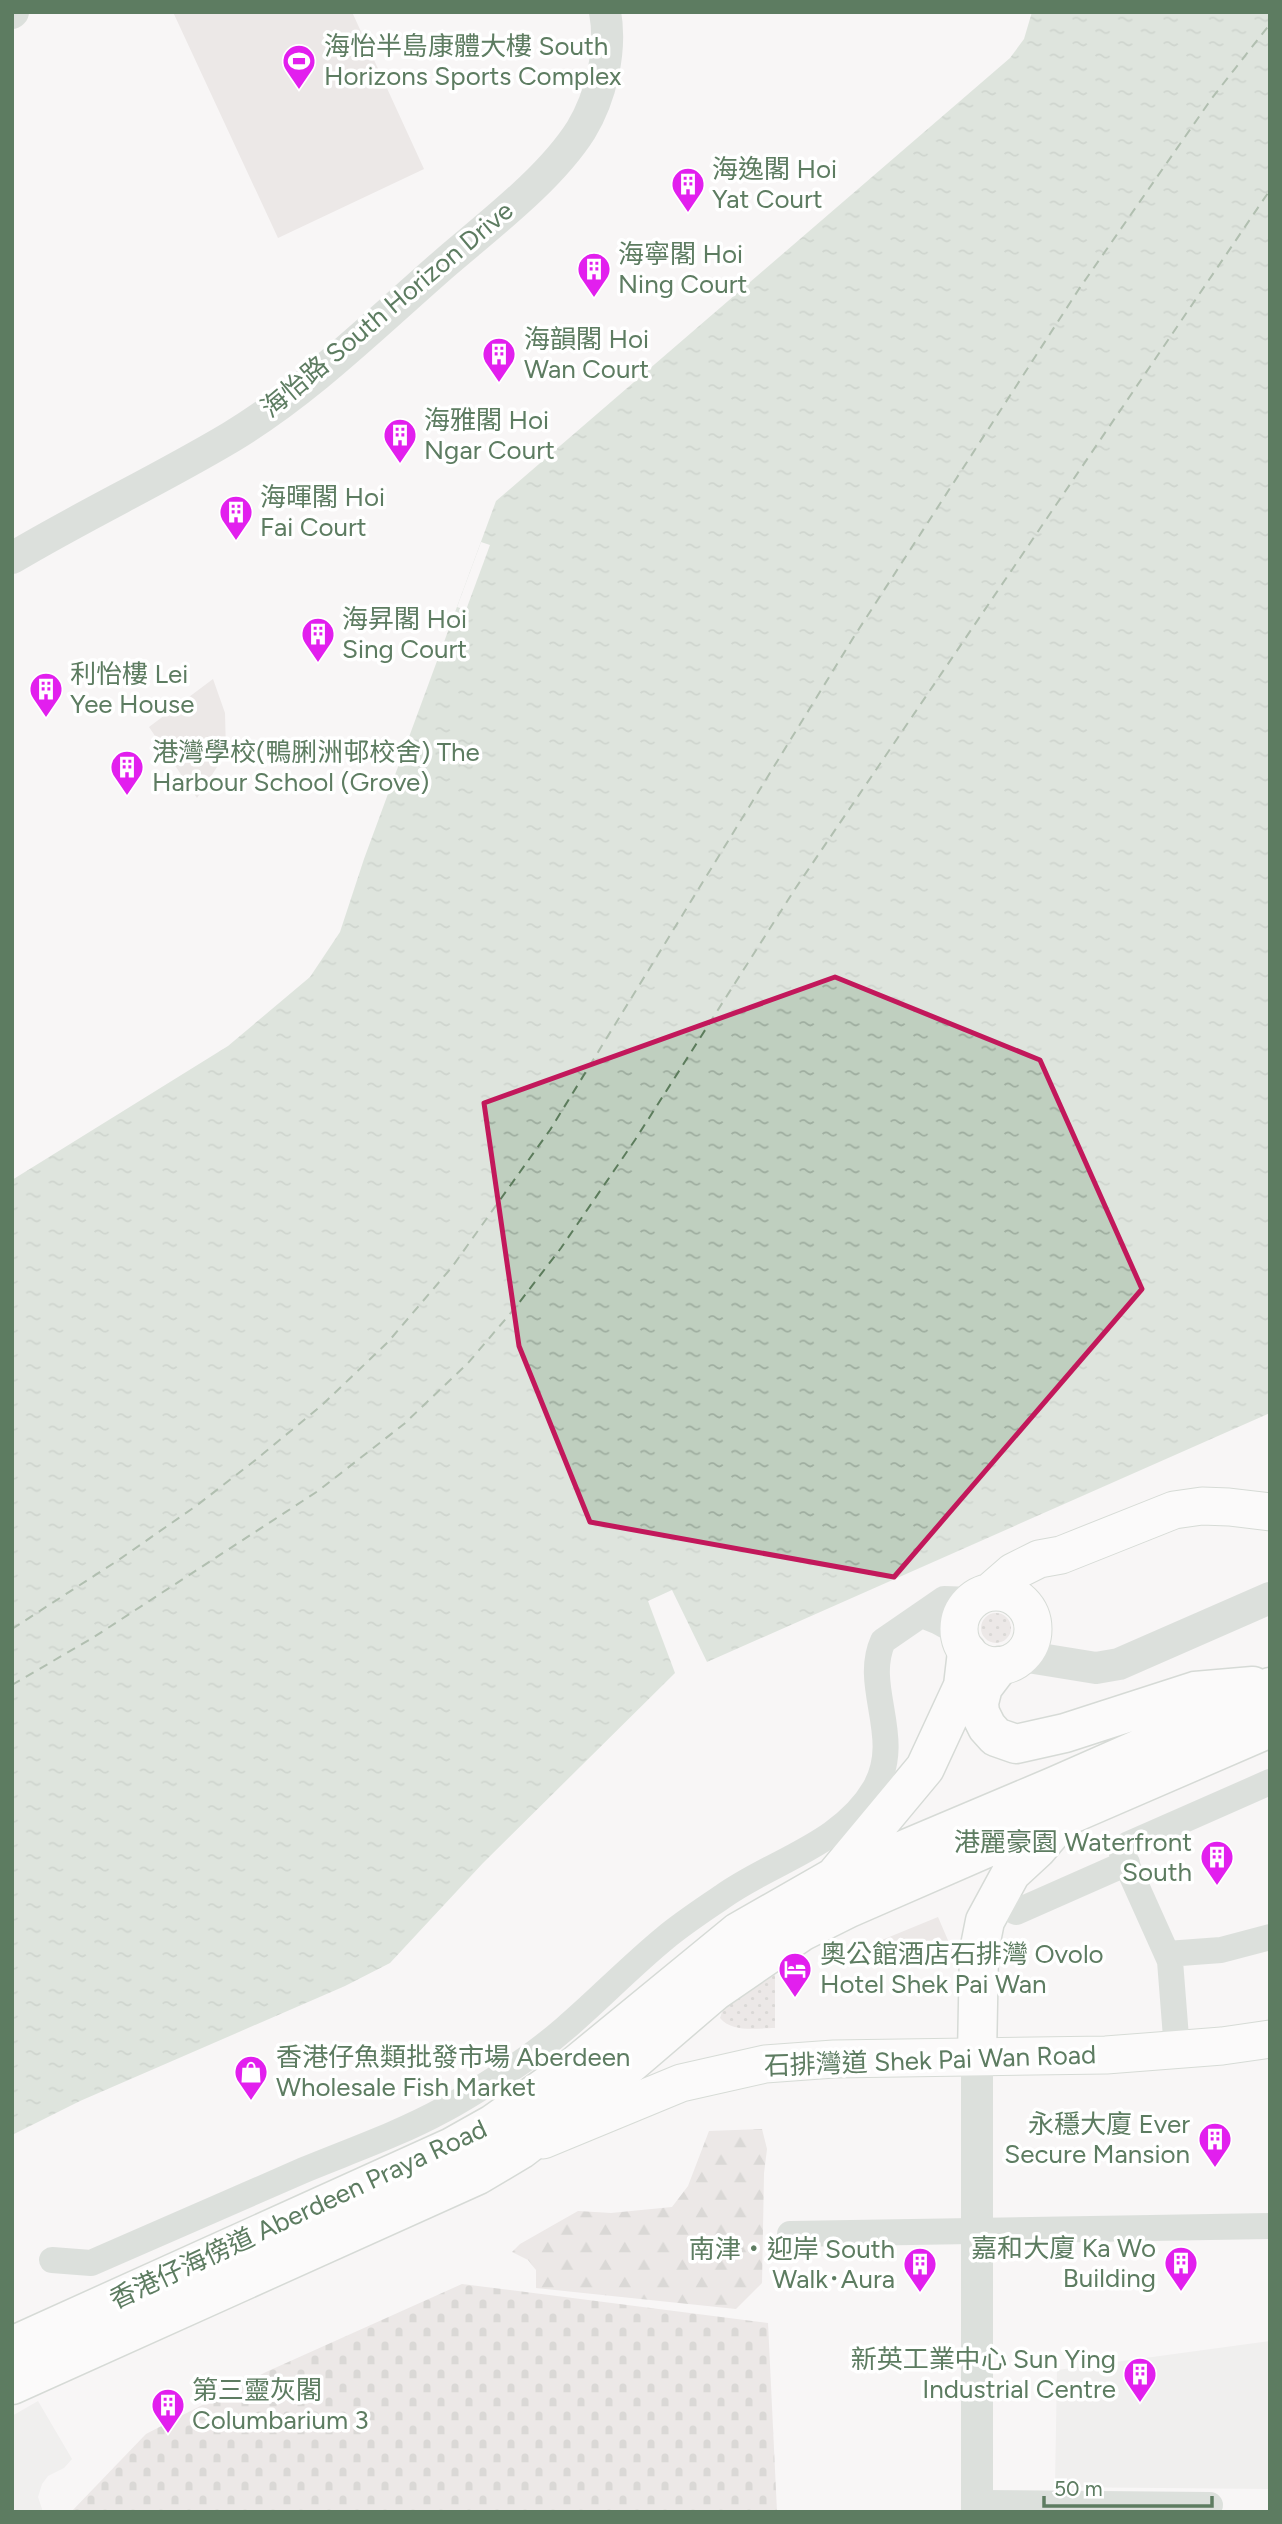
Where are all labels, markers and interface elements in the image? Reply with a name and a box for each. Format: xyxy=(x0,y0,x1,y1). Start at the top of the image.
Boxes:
place label: 海怡半島康體大樓 South Horizons Sports Complex xyxy=(324,30,622,92)
sports icon: 海怡半島康體大樓 South Horizons Sports Complex xyxy=(280,42,318,91)
place label: 海逸閣 Hoi Yat Court xyxy=(712,153,837,215)
building icon: 海逸閣 Hoi Yat Court xyxy=(669,165,707,214)
street label: 海怡路 South Horizon Drive xyxy=(255,194,519,424)
place label: 海寧閣 Hoi Ning Court xyxy=(618,238,747,300)
building icon: 海寧閣 Hoi Ning Court xyxy=(575,250,613,299)
place label: 海韻閣 Hoi Wan Court xyxy=(524,323,649,385)
building icon: 海韻閣 Hoi Wan Court xyxy=(480,335,518,384)
place label: 海雅閣 Hoi Ngar Court xyxy=(424,404,555,466)
building icon: 海雅閣 Hoi Ngar Court xyxy=(381,416,419,465)
place label: 海暉閣 Hoi Fai Court xyxy=(260,481,385,543)
building icon: 海暉閣 Hoi Fai Court xyxy=(217,493,255,542)
place label: 海昇閣 Hoi Sing Court xyxy=(342,603,467,665)
building icon: 海昇閣 Hoi Sing Court xyxy=(299,615,337,664)
place label: 利怡樓 Lei Yee House xyxy=(70,658,194,720)
building icon: 利怡樓 Lei Yee House xyxy=(27,670,65,719)
place label: 港灣學校(鴨脷洲邨校舍) The Harbour School (Grove) xyxy=(152,736,480,798)
building icon: 港灣學校(鴨脷洲邨校舍) The Harbour School (Grove) xyxy=(108,748,146,797)
place label: 港麗豪園 Waterfront South xyxy=(954,1826,1192,1888)
building icon: 港麗豪園 Waterfront South xyxy=(1198,1838,1236,1887)
place label: 奧公館酒店石排灣 Ovolo Hotel Shek Pai Wan xyxy=(820,1938,1104,2000)
hotel icon: 奧公館酒店石排灣 Ovolo Hotel Shek Pai Wan xyxy=(776,1950,814,1999)
street label: 石排灣道 Shek Pai Wan Road xyxy=(763,2038,1097,2082)
place label: 香港仔魚類批發市場 Aberdeen Wholesale Fish Market xyxy=(276,2041,630,2103)
shop icon: 香港仔魚類批發市場 Aberdeen Wholesale Fish Market xyxy=(232,2053,270,2102)
place label: 永穩大廈 Ever Secure Mansion xyxy=(1004,2108,1190,2170)
street label: 香港仔海傍道 Aberdeen Praya Road xyxy=(104,2112,492,2316)
building icon: 永穩大廈 Ever Secure Mansion xyxy=(1196,2120,1234,2169)
place label: 嘉和大廈 Ka Wo Building xyxy=(971,2232,1156,2294)
place label: 南津‧迎岸 South Walk･Aura xyxy=(689,2233,895,2295)
building icon: 嘉和大廈 Ka Wo Building xyxy=(1162,2244,1200,2293)
building icon: 南津‧迎岸 South Walk･Aura xyxy=(901,2245,939,2294)
place label: 新英工業中心 Sun Ying Industrial Centre xyxy=(851,2343,1116,2405)
building icon: 新英工業中心 Sun Ying Industrial Centre xyxy=(1121,2355,1159,2404)
place label: 第三靈灰閣 Columbarium 3 xyxy=(192,2374,369,2436)
building icon: 第三靈灰閣 Columbarium 3 xyxy=(149,2386,187,2435)
scale bar xyxy=(1044,2464,1212,2508)
text: 50 m xyxy=(1054,2476,1103,2501)

